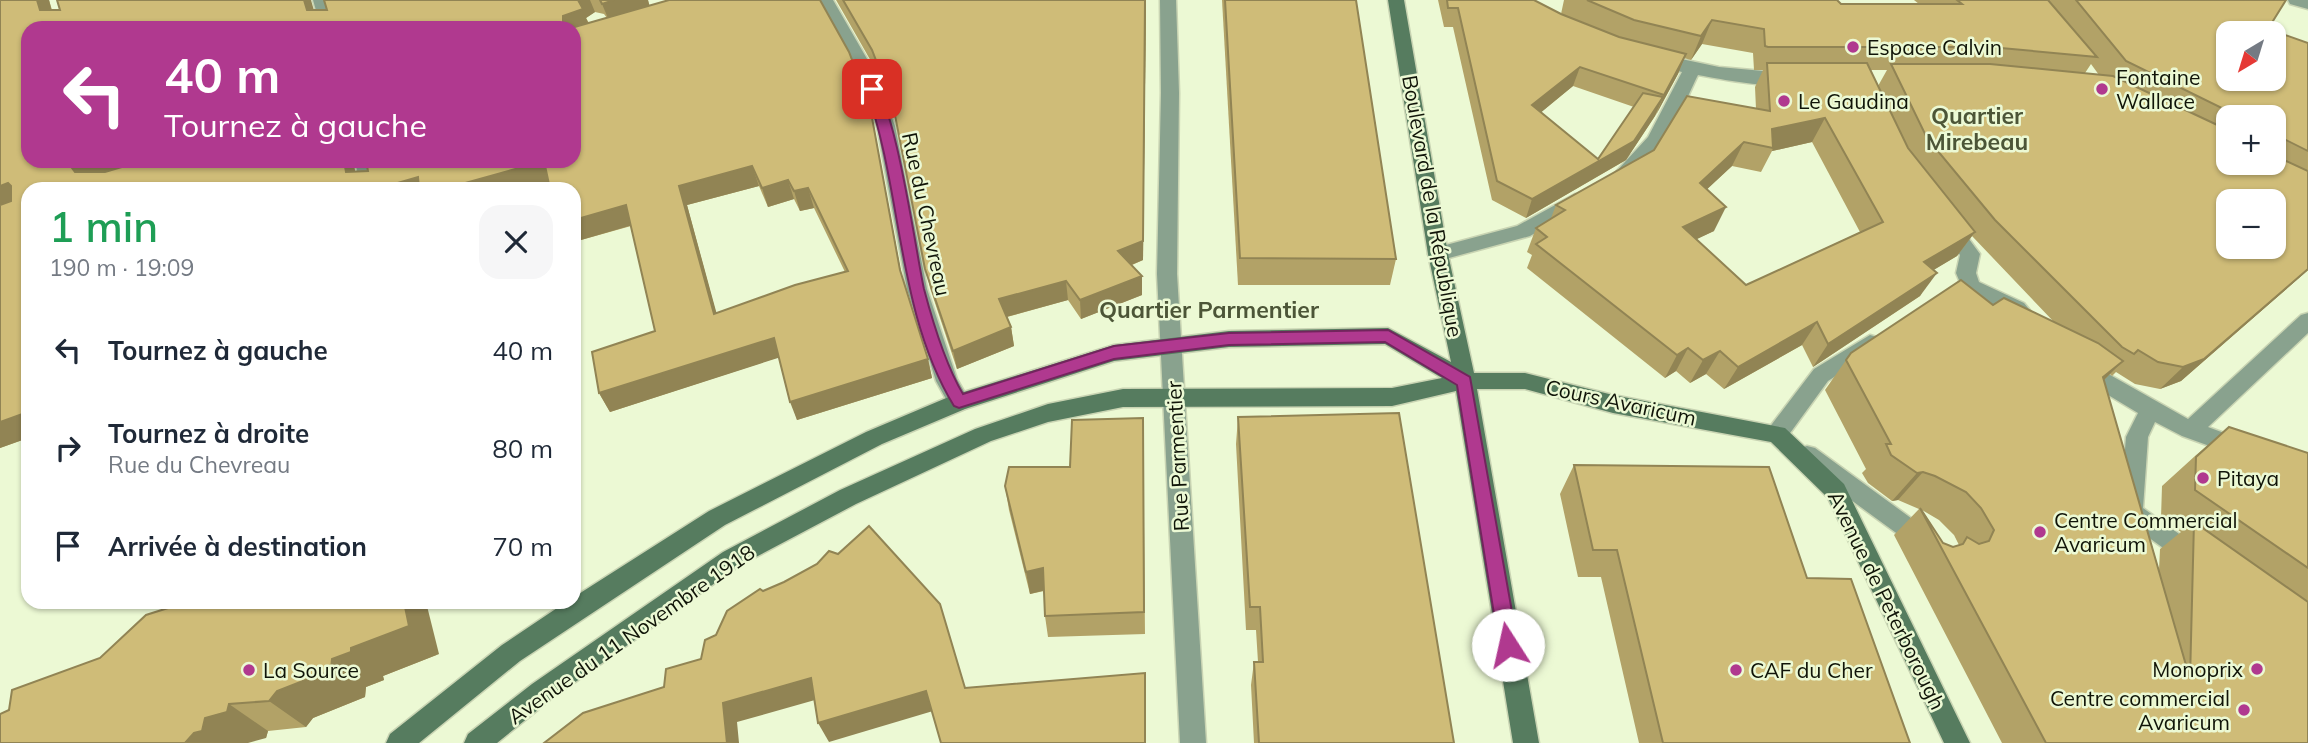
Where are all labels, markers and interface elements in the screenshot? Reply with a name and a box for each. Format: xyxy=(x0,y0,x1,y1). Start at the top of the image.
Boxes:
north arrow xyxy=(2216,21,2286,91)
map controls xyxy=(2216,21,2286,259)
place label: Espace Calvin xyxy=(1867,34,2002,60)
marker: Espace Calvin xyxy=(1845,39,1861,55)
text: 40 m xyxy=(164,44,280,105)
icon: left xyxy=(49,49,140,140)
pin xyxy=(842,59,902,119)
place label: Fontaine Wallace xyxy=(2116,64,2200,114)
icon: arrive xyxy=(853,70,891,108)
street label: Boulevard de la République xyxy=(1397,73,1469,339)
marker: Fontaine Wallace xyxy=(2094,81,2110,97)
place label: Le Gaudina xyxy=(1798,88,1909,114)
marker: Le Gaudina xyxy=(1776,93,1792,109)
district label: Quartier Mirebeau xyxy=(1926,101,2028,156)
text: Tournez à gauche xyxy=(164,105,427,145)
button: + xyxy=(2216,105,2286,175)
street label: Rue du Chevreau xyxy=(897,130,957,298)
button: − xyxy=(2216,189,2286,259)
text: 1 min xyxy=(49,200,158,253)
button: close xyxy=(479,205,553,279)
text: 190 m · 19:09 xyxy=(49,253,194,282)
district label: Quartier Parmentier xyxy=(1099,295,1319,324)
icon: left xyxy=(49,331,87,369)
text: Tournez à gauche xyxy=(108,334,328,367)
text: 40 m xyxy=(492,334,553,367)
street label: Cours Avaricum xyxy=(1543,373,1699,431)
street label: Rue Parmentier xyxy=(1160,380,1194,532)
text: Tournez à droite xyxy=(108,417,309,450)
icon: right xyxy=(49,429,87,467)
text: 80 m xyxy=(492,432,553,465)
text: Rue du Chevreau xyxy=(108,450,290,479)
place label: Pitaya xyxy=(2217,465,2279,491)
marker: Pitaya xyxy=(2195,470,2211,486)
street label: Avenue de Peterborough xyxy=(1823,486,1951,714)
place label: Centre Commercial Avaricum xyxy=(2054,507,2238,557)
marker: Centre Commercial Avaricum xyxy=(2032,524,2048,540)
icon: arrive xyxy=(49,527,87,565)
text: Arrivée à destination xyxy=(108,530,367,563)
text: 70 m xyxy=(492,530,553,563)
street label: Avenue du 11 Novembre 1918 xyxy=(503,539,759,729)
position arrow xyxy=(1471,608,1545,682)
place label: Monoprix xyxy=(2152,656,2243,682)
place label: La Source xyxy=(263,657,359,683)
place label: CAF du Cher xyxy=(1750,657,1873,683)
marker: Monoprix xyxy=(2249,661,2265,677)
marker: La Source xyxy=(241,662,257,678)
marker: CAF du Cher xyxy=(1728,662,1744,678)
place label: Centre commercial Avaricum xyxy=(2050,685,2230,735)
marker: Centre commercial Avaricum xyxy=(2236,702,2252,718)

